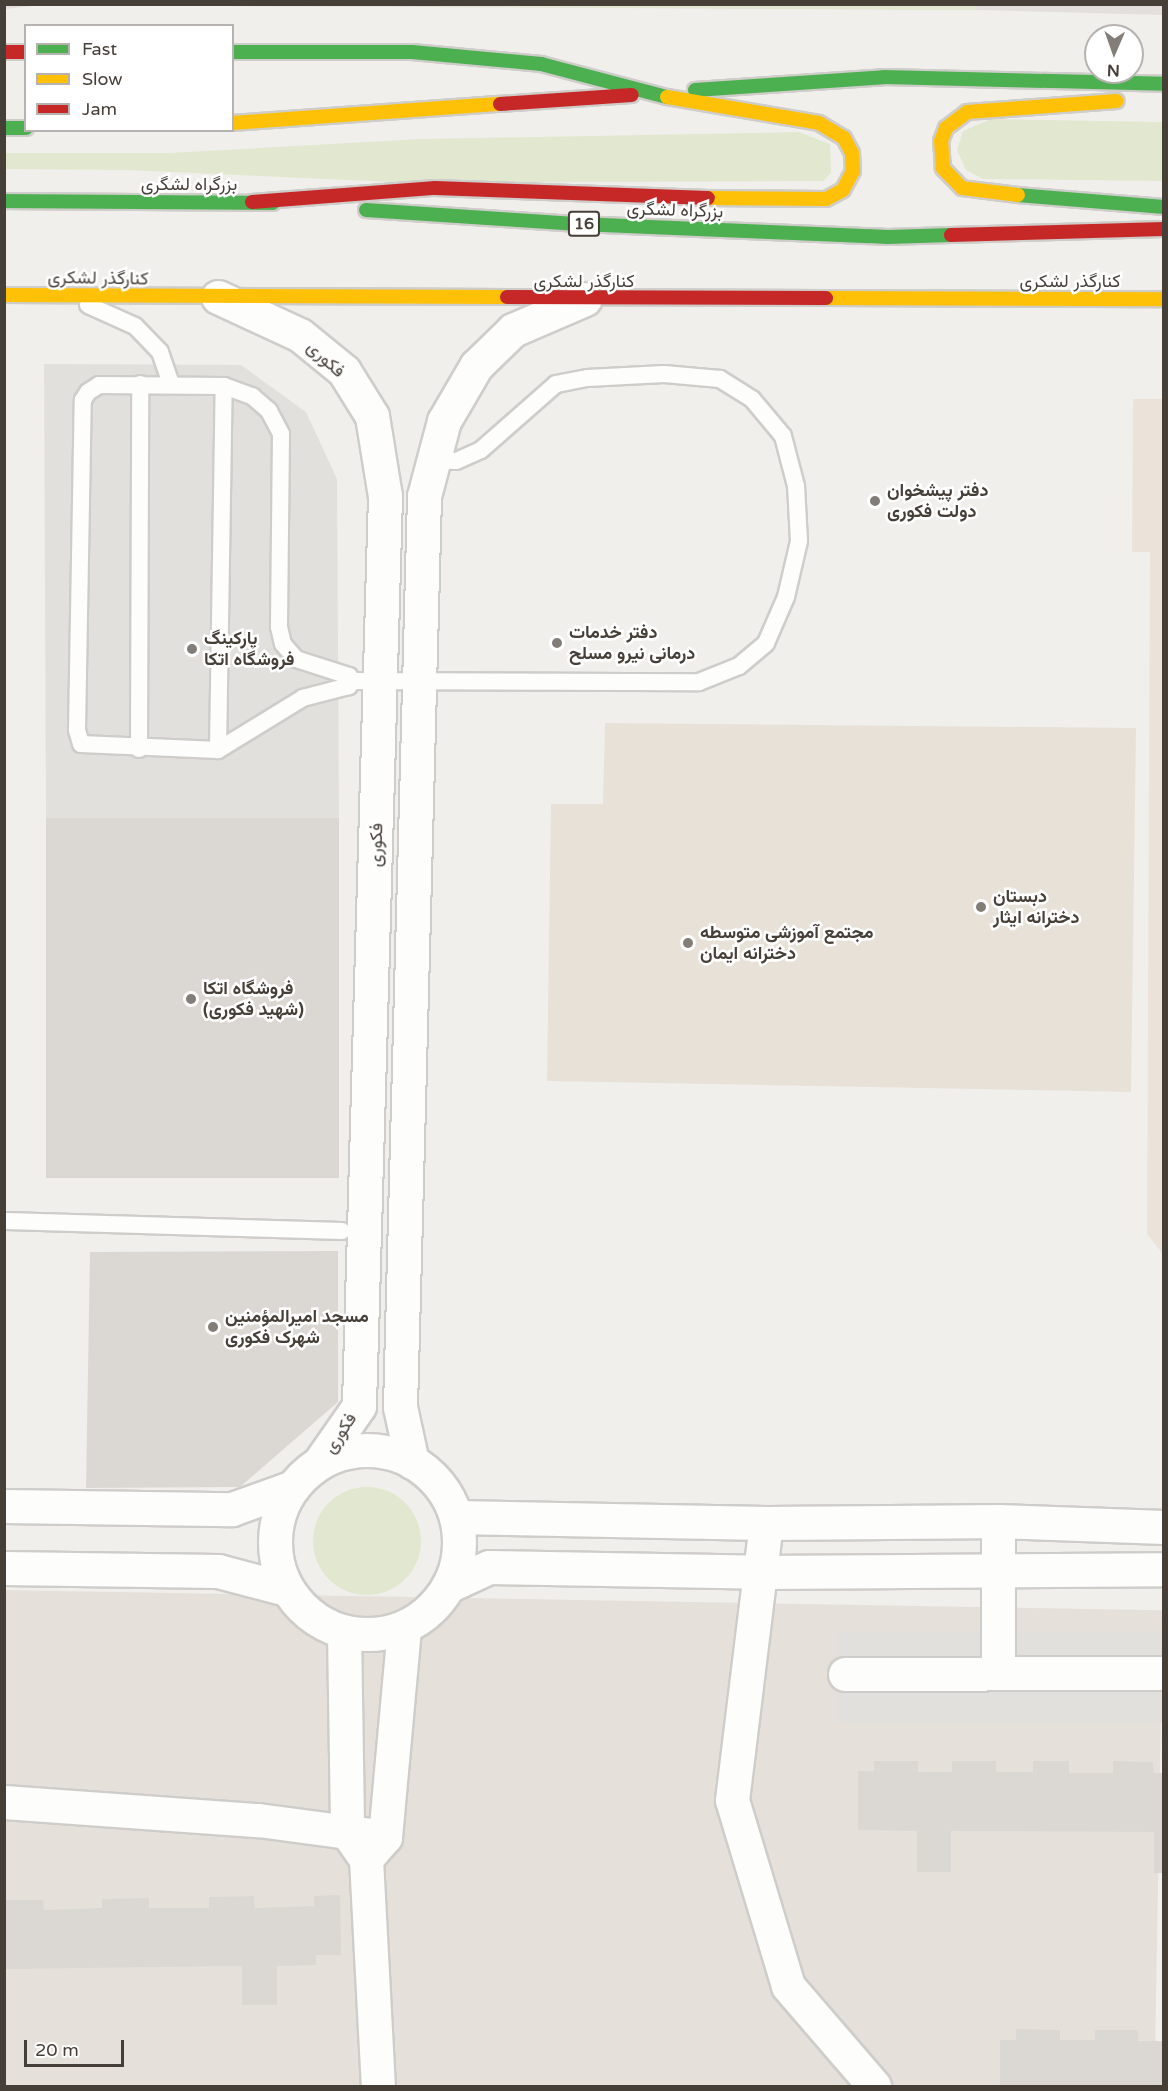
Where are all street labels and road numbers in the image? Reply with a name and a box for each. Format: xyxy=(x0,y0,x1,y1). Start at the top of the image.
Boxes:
street label: بزرگراه لشگری xyxy=(141,173,237,195)
street label: بزرگراه لشگری xyxy=(626,198,724,222)
road number: 16 xyxy=(568,211,600,237)
street label: کنارگذر لشکری xyxy=(47,266,149,290)
street label: کنارگذر لشکری xyxy=(534,270,634,292)
street label: کنارگذر لشکری xyxy=(1020,270,1120,292)
street label: فکوری xyxy=(302,336,350,382)
street label: فکوری xyxy=(364,822,388,868)
street label: فکوری xyxy=(319,1409,361,1457)

